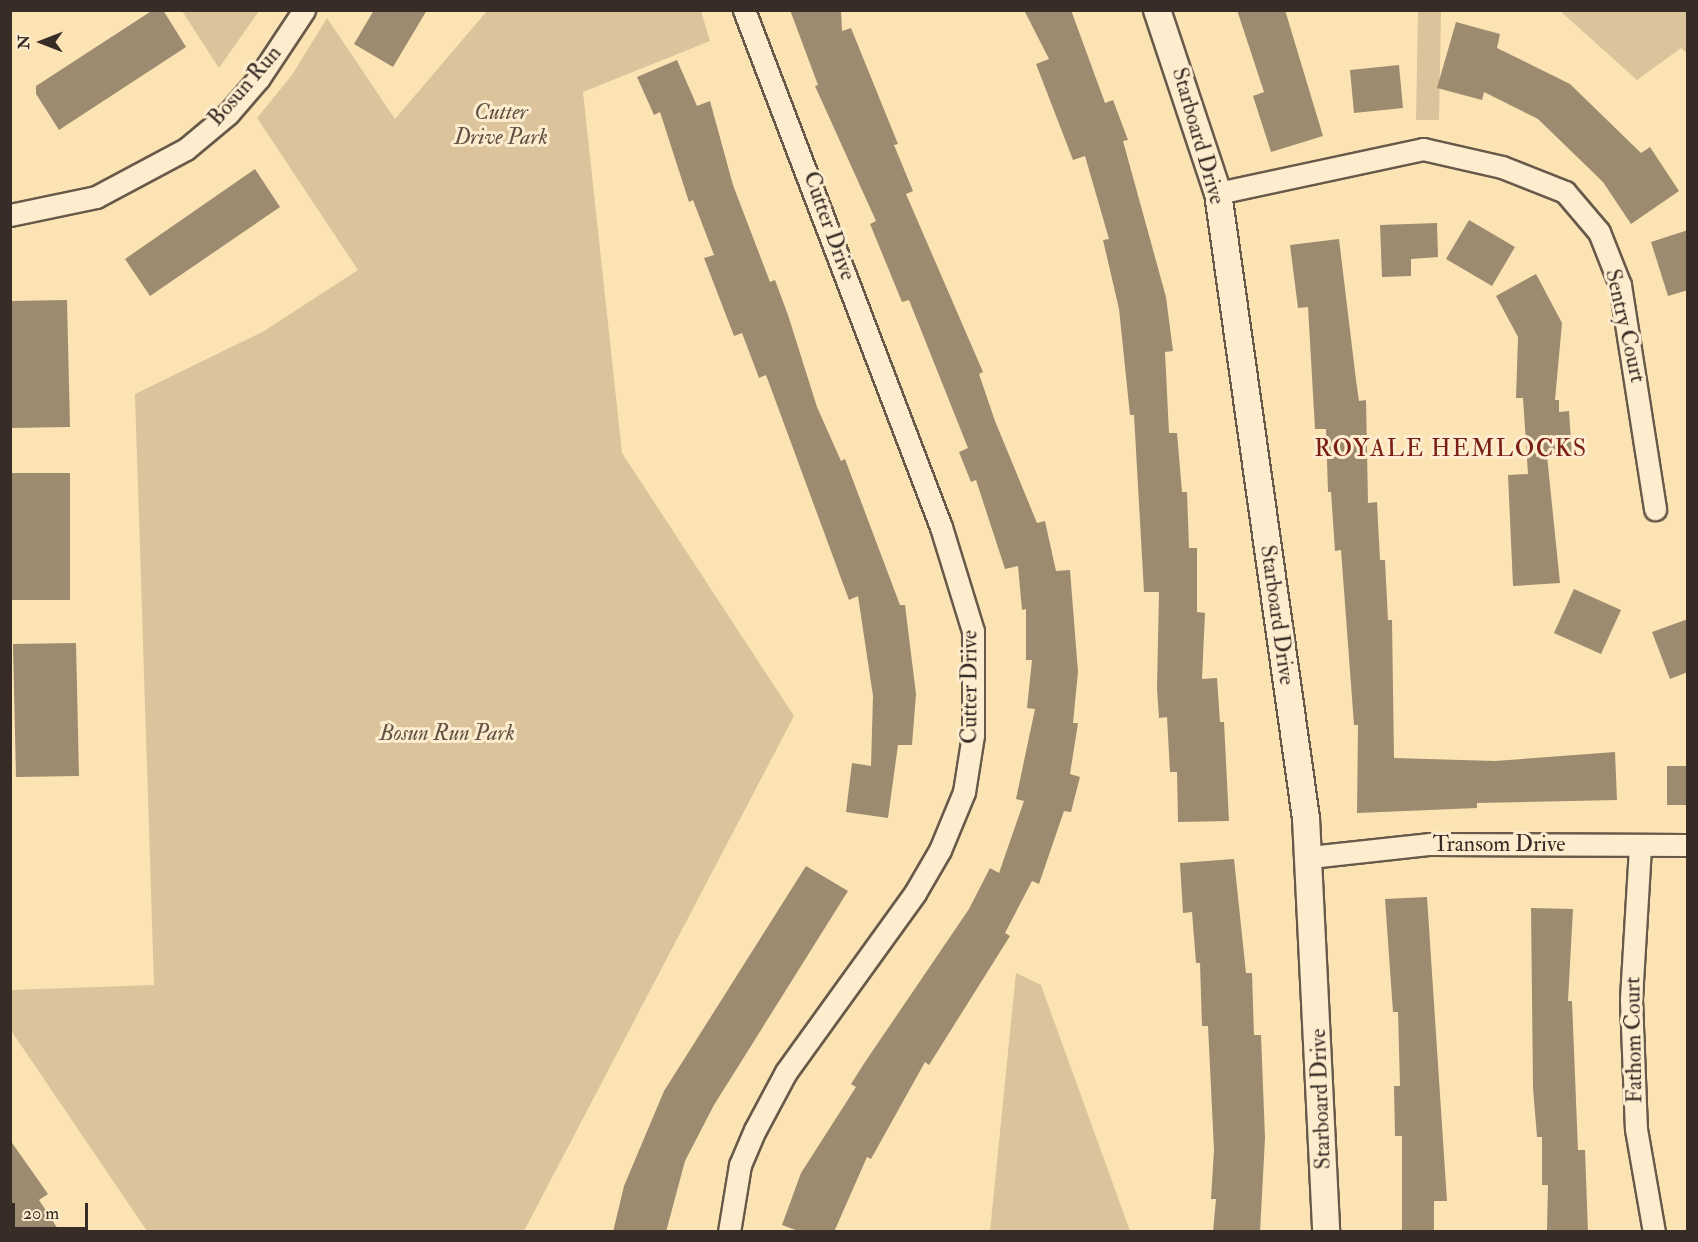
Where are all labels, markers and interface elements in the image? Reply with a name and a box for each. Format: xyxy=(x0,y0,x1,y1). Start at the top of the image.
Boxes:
north arrow xyxy=(12,12,72,72)
text: N xyxy=(14,35,34,49)
street label: Bosun Run xyxy=(203,40,287,132)
street label: Starboard Drive xyxy=(1166,65,1230,207)
park label: Cutter Drive Park xyxy=(454,99,548,150)
street label: Cutter Drive xyxy=(797,168,861,284)
street label: Sentry Court xyxy=(1599,267,1651,385)
district label: ROYALE HEMLOCKS xyxy=(1314,435,1588,463)
street label: Starboard Drive xyxy=(1254,543,1300,687)
street label: Cutter Drive xyxy=(957,630,983,744)
park label: Bosun Run Park xyxy=(379,721,515,747)
street label: Transom Drive xyxy=(1433,832,1565,858)
street label: Fathom Court xyxy=(1620,976,1648,1104)
street label: Starboard Drive xyxy=(1305,1028,1337,1170)
scale bar xyxy=(15,1191,92,1229)
text: 20 m xyxy=(23,1202,59,1225)

